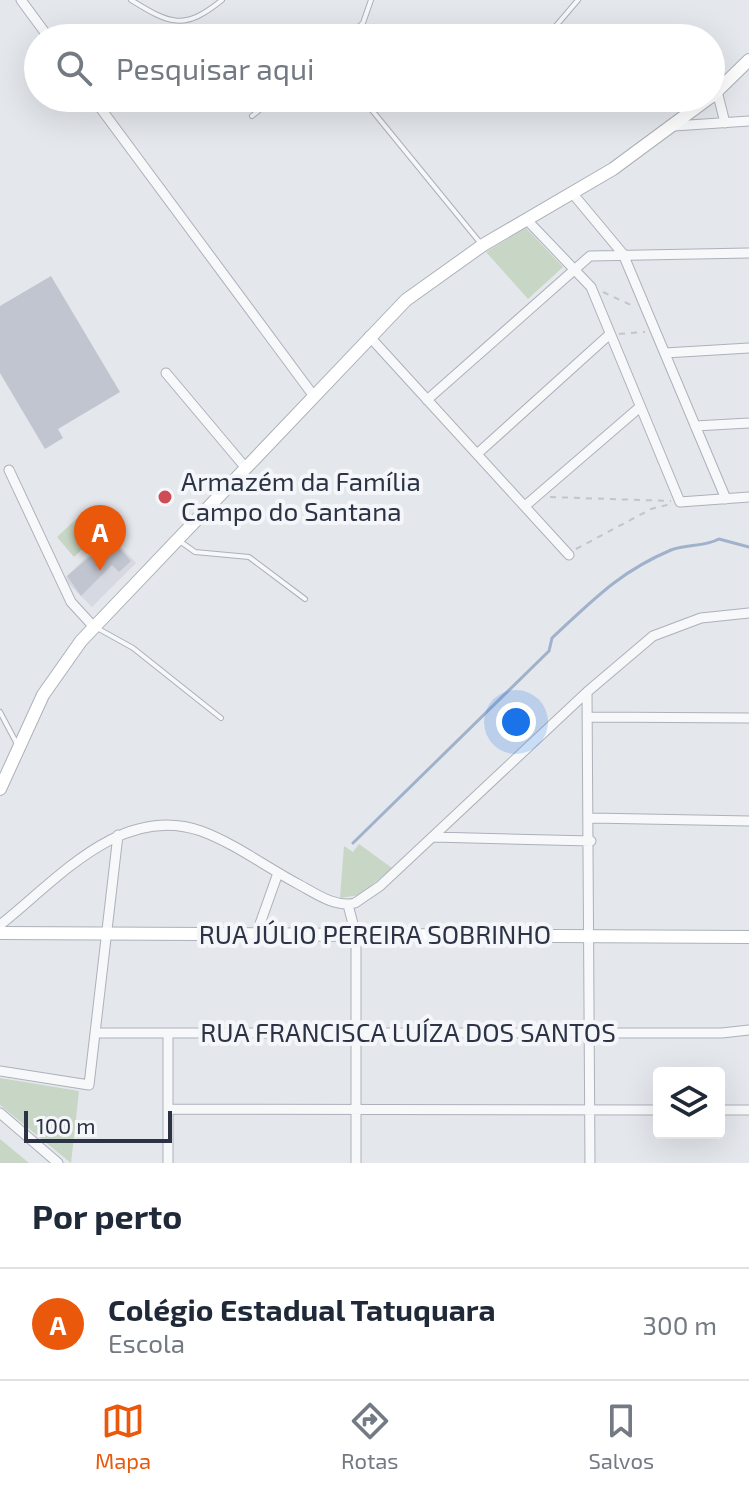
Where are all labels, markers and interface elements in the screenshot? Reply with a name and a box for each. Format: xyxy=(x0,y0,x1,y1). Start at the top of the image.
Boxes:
search box xyxy=(24,24,725,112)
icon: search xyxy=(52,46,96,90)
text: Pesquisar aqui xyxy=(116,50,314,86)
place label: Armazém da Família Campo do Santana xyxy=(181,465,421,526)
marker: Armazém da Família Campo do Santana xyxy=(156,488,174,506)
pin: A xyxy=(74,505,126,571)
your location xyxy=(496,702,536,742)
street label: RUA JÚLIO PEREIRA SOBRINHO xyxy=(199,918,551,949)
street label: RUA FRANCISCA LUÍZA DOS SANTOS xyxy=(200,1016,616,1047)
map controls xyxy=(653,1067,725,1139)
button: layers xyxy=(653,1067,725,1139)
scale bar xyxy=(24,1107,172,1143)
text: 100 m xyxy=(36,1112,95,1138)
text: Por perto xyxy=(32,1195,182,1236)
text: Colégio Estadual Tatuquara xyxy=(108,1291,496,1327)
text: A xyxy=(50,1309,66,1340)
text: 300 m xyxy=(643,1309,717,1340)
text: Escola xyxy=(108,1327,185,1358)
tab: Mapa xyxy=(95,1399,151,1473)
tab: Rotas xyxy=(341,1399,399,1473)
tab: Salvos xyxy=(588,1399,654,1473)

